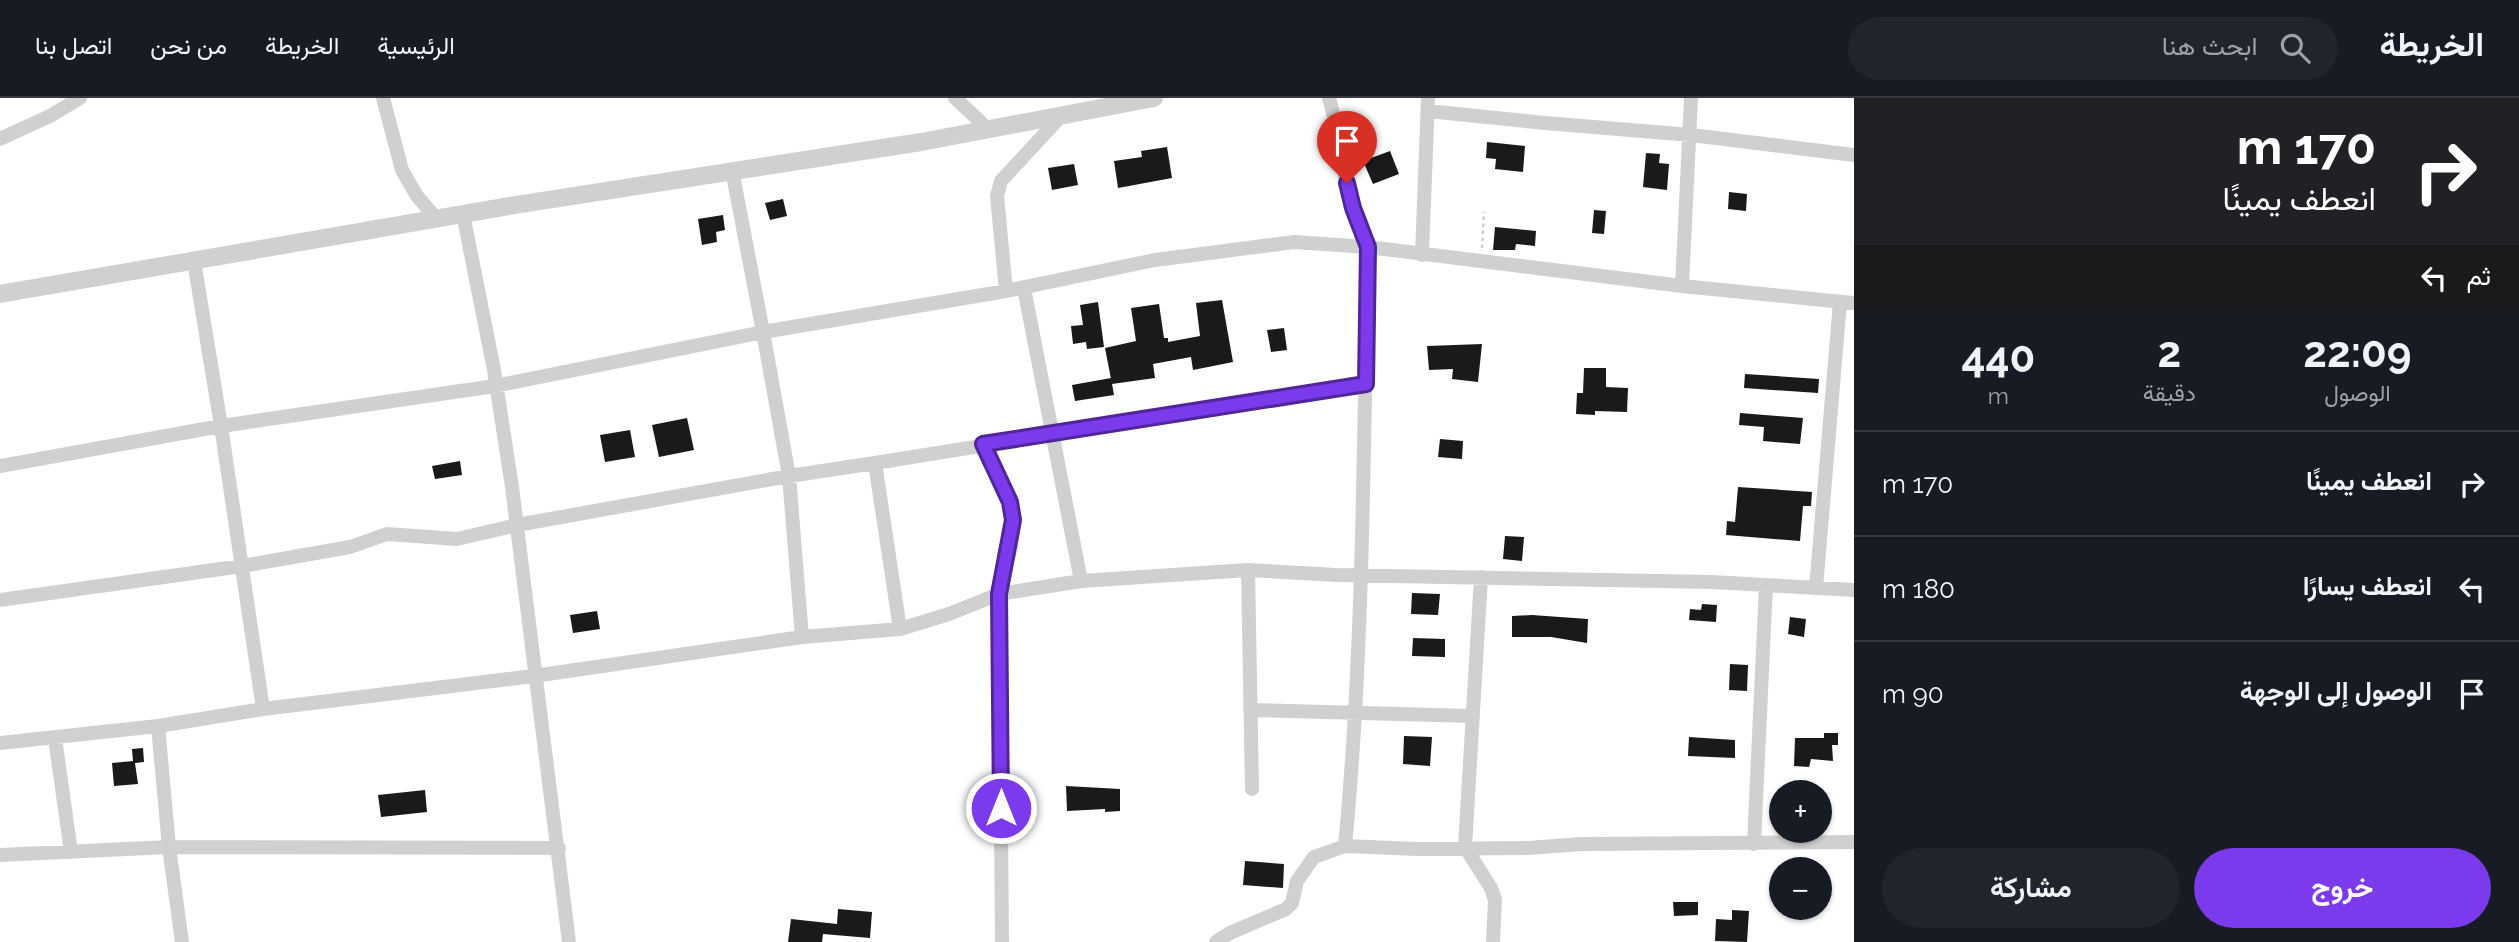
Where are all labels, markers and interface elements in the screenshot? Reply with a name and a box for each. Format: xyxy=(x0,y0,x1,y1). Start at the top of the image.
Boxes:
search box xyxy=(1848,17,2338,80)
text: الخريطة xyxy=(2380,25,2484,64)
icon: search xyxy=(2276,29,2314,67)
text: اتصل بنا xyxy=(35,31,112,60)
text: من نحن xyxy=(150,31,227,60)
text: الخريطة xyxy=(265,31,339,60)
text: الرئيسية xyxy=(377,31,455,60)
text: ابحث هنا xyxy=(2162,31,2258,61)
pin xyxy=(1317,111,1377,183)
text: 170 m xyxy=(2237,118,2376,175)
icon: arrive xyxy=(1328,122,1366,160)
icon: right xyxy=(2400,126,2491,217)
text: انعطف يمينًا xyxy=(2223,180,2376,217)
icon: left xyxy=(2415,259,2453,297)
text: ثم xyxy=(2467,261,2491,291)
text: 2 xyxy=(2157,328,2181,377)
text: 22:09 xyxy=(2303,328,2412,377)
text: 440 xyxy=(1961,333,2035,382)
text: دقيقة xyxy=(2143,379,2196,406)
text: الوصول xyxy=(2324,379,2391,406)
text: m xyxy=(1988,382,2009,409)
icon: right xyxy=(2453,465,2491,503)
text: انعطف يمينًا xyxy=(2306,466,2432,496)
text: 170 m xyxy=(1882,469,1953,499)
icon: left xyxy=(2453,570,2491,608)
text: انعطف يسارًا xyxy=(2303,571,2432,601)
text: 180 m xyxy=(1882,574,1955,604)
icon: arrive xyxy=(2453,675,2491,713)
text: الوصول إلى الوجهة xyxy=(2240,676,2432,706)
text: 90 m xyxy=(1882,679,1944,709)
position arrow xyxy=(964,771,1038,845)
map controls xyxy=(1769,780,1832,920)
button: + xyxy=(1769,780,1832,843)
button: مشاركة xyxy=(1882,848,2180,928)
button: خروج xyxy=(2194,848,2491,928)
button: − xyxy=(1769,857,1832,920)

